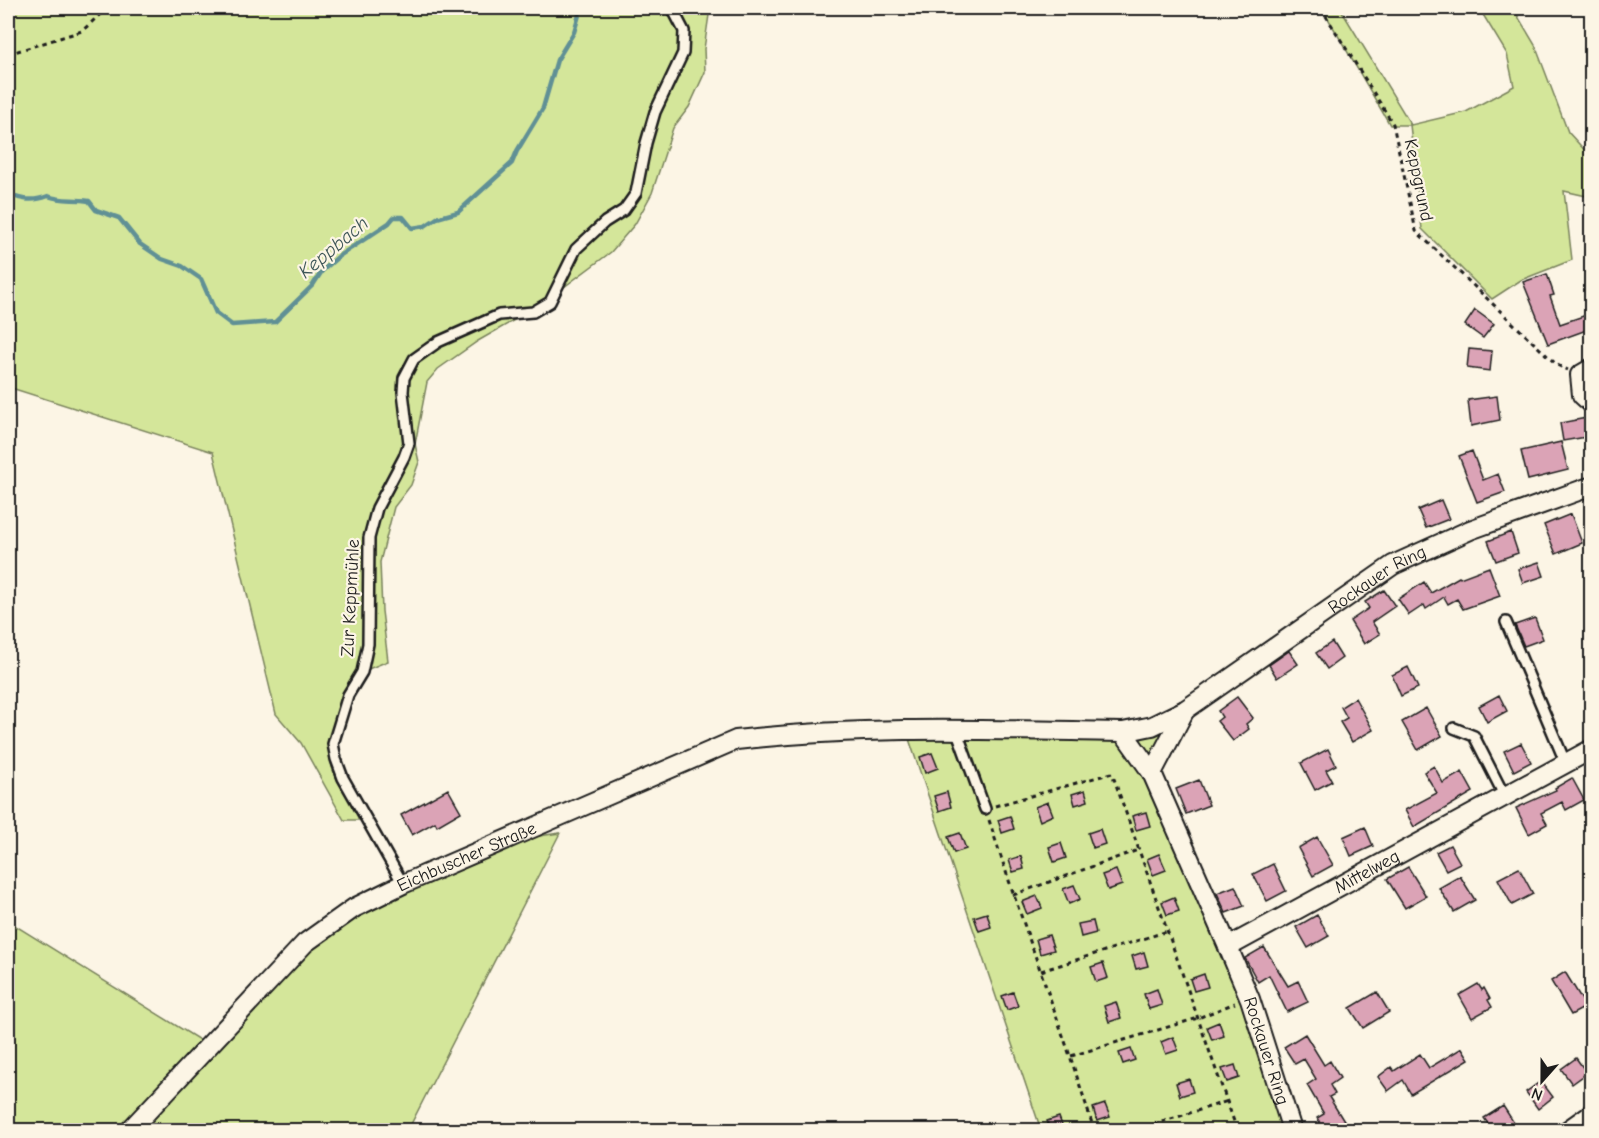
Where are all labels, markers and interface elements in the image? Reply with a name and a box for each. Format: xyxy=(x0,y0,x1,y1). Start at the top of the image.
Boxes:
street label: Keppgrund xyxy=(1400,137,1437,223)
water label: Keppbach xyxy=(294,212,373,283)
street label: Zur Keppmühle xyxy=(337,539,364,657)
street label: Rockauer Ring xyxy=(1324,541,1430,618)
street label: Eichbuscher Straße xyxy=(393,818,540,896)
street label: Mittelweg xyxy=(1331,846,1403,898)
street label: Rockauer Ring xyxy=(1239,994,1293,1108)
north arrow xyxy=(1512,1051,1572,1111)
text: N xyxy=(1529,1084,1545,1104)

